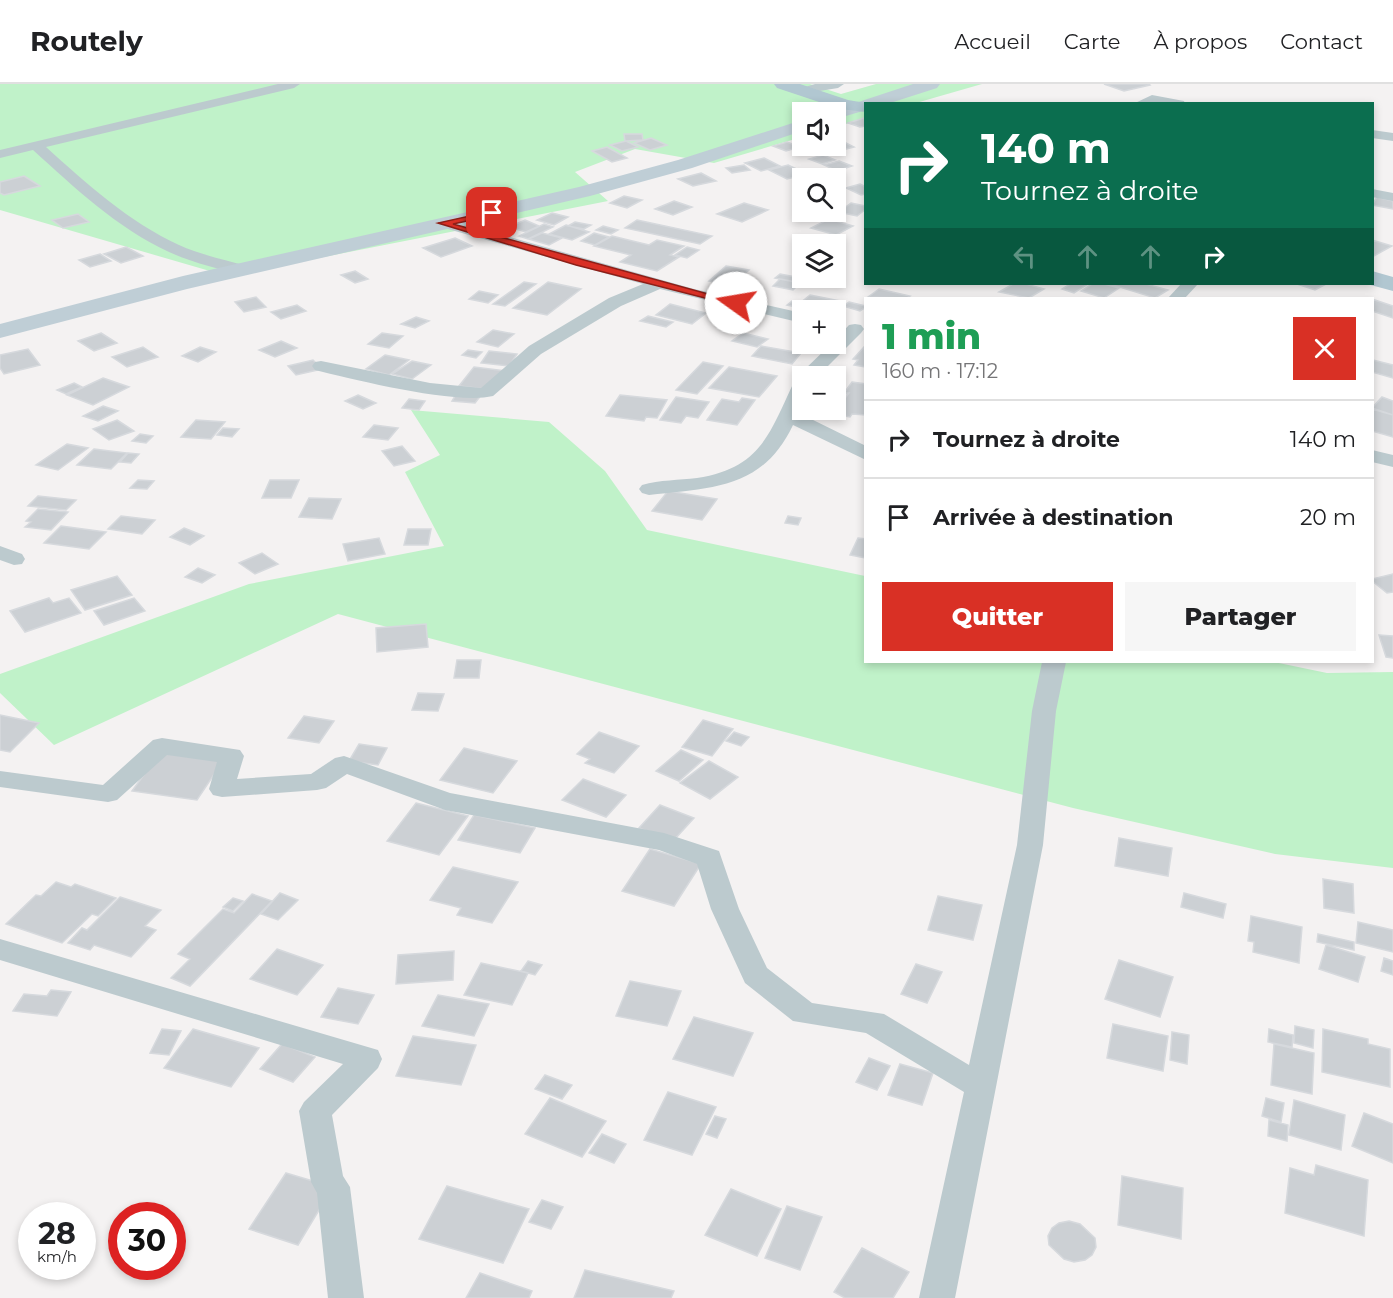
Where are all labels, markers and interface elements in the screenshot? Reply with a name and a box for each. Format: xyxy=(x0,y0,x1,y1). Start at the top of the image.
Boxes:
text: Routely xyxy=(30,24,143,58)
text: Accueil xyxy=(954,29,1031,54)
text: Carte xyxy=(1064,29,1120,54)
text: À propos xyxy=(1153,29,1247,54)
text: Contact xyxy=(1280,29,1363,54)
map controls xyxy=(792,102,846,420)
button: sound xyxy=(792,102,846,156)
text: 140 m xyxy=(981,122,1111,174)
icon: right xyxy=(882,126,960,204)
button: search xyxy=(792,168,846,222)
text: Tournez à droite xyxy=(981,174,1199,207)
pin xyxy=(466,187,517,238)
icon: arrive xyxy=(475,196,508,229)
button: layers xyxy=(792,234,846,288)
icon: left xyxy=(1008,240,1041,273)
icon: ahead xyxy=(1071,240,1104,273)
icon: ahead xyxy=(1134,240,1167,273)
icon: right xyxy=(1197,240,1230,273)
position arrow xyxy=(704,271,768,335)
button: + xyxy=(792,300,846,354)
text: 1 min xyxy=(882,314,981,358)
button: close xyxy=(1293,317,1356,380)
text: 160 m · 17:12 xyxy=(882,359,998,383)
button: − xyxy=(792,366,846,420)
icon: right xyxy=(882,423,915,456)
text: Tournez à droite xyxy=(933,426,1120,453)
text: 140 m xyxy=(1290,426,1356,453)
icon: arrive xyxy=(882,501,915,534)
text: Arrivée à destination xyxy=(933,504,1173,531)
text: 20 m xyxy=(1300,504,1356,531)
button: Quitter xyxy=(882,582,1113,651)
button: Partager xyxy=(1125,582,1356,651)
speed limit sign: 30 xyxy=(108,1202,186,1280)
text: 28 xyxy=(38,1215,76,1252)
text: km/h xyxy=(37,1247,77,1266)

